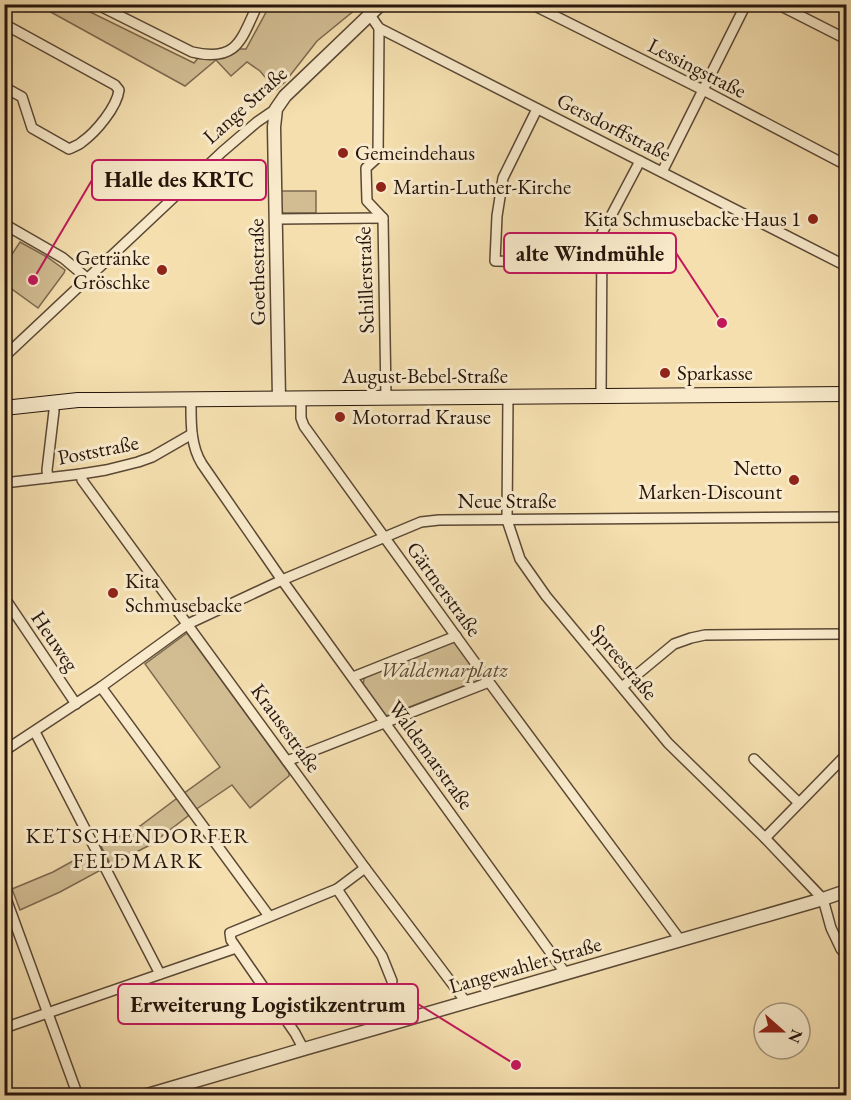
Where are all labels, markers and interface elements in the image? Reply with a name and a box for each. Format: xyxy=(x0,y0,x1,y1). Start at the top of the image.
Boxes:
street label: Lessingstraße xyxy=(643,31,751,104)
street label: Lange Straße xyxy=(197,60,292,149)
street label: Gersdorffstraße xyxy=(552,86,676,167)
place label: Gemeindehaus xyxy=(355,139,475,166)
marker: Gemeindehaus xyxy=(336,146,350,160)
callout: Halle des KRTC xyxy=(92,160,266,200)
text: Halle des KRTC xyxy=(104,165,254,194)
place label: Martin-Luther-Kirche xyxy=(393,173,571,200)
marker: Martin-Luther-Kirche xyxy=(374,180,388,194)
place label: Kita Schmusebacke Haus 1 xyxy=(584,205,801,232)
marker: Kita Schmusebacke Haus 1 xyxy=(806,212,820,226)
street label: Goethestraße xyxy=(242,218,271,326)
street label: Schillerstraße xyxy=(349,226,380,334)
callout: alte Windmühle xyxy=(504,233,676,273)
text: alte Windmühle xyxy=(516,239,664,268)
place label: Getränke Gröschke xyxy=(73,244,150,295)
marker: Getränke Gröschke xyxy=(155,263,169,277)
place label: Sparkasse xyxy=(677,359,753,386)
street label: August-Bebel-Straße xyxy=(341,362,508,389)
marker: Sparkasse xyxy=(658,366,672,380)
place label: Motorrad Krause xyxy=(352,403,491,430)
marker: Motorrad Krause xyxy=(333,410,347,424)
street label: Poststraße xyxy=(55,428,141,471)
place label: Netto Marken-Discount xyxy=(638,454,782,505)
marker: Netto Marken-Discount xyxy=(787,473,801,487)
street label: Neue Straße xyxy=(458,487,556,514)
street label: Gärtnerstraße xyxy=(401,536,488,642)
place label: Kita Schmusebacke xyxy=(125,567,242,618)
marker: Kita Schmusebacke xyxy=(106,586,120,600)
street label: Heuweg xyxy=(25,605,86,677)
street label: Spreestraße xyxy=(585,618,664,705)
park label: Waldemarplatz xyxy=(380,656,508,683)
street label: Krausestraße xyxy=(245,678,328,777)
street label: Waldemarstraße xyxy=(383,695,480,815)
district label: KETSCHENDORFER FELDMARK xyxy=(25,821,251,875)
street label: Langewahler Straße xyxy=(446,930,604,999)
callout: Erweiterung Logistikzentrum xyxy=(118,984,418,1024)
text: Erweiterung Logistikzentrum xyxy=(130,990,406,1019)
north arrow xyxy=(752,1001,812,1061)
text: N xyxy=(783,1026,808,1046)

